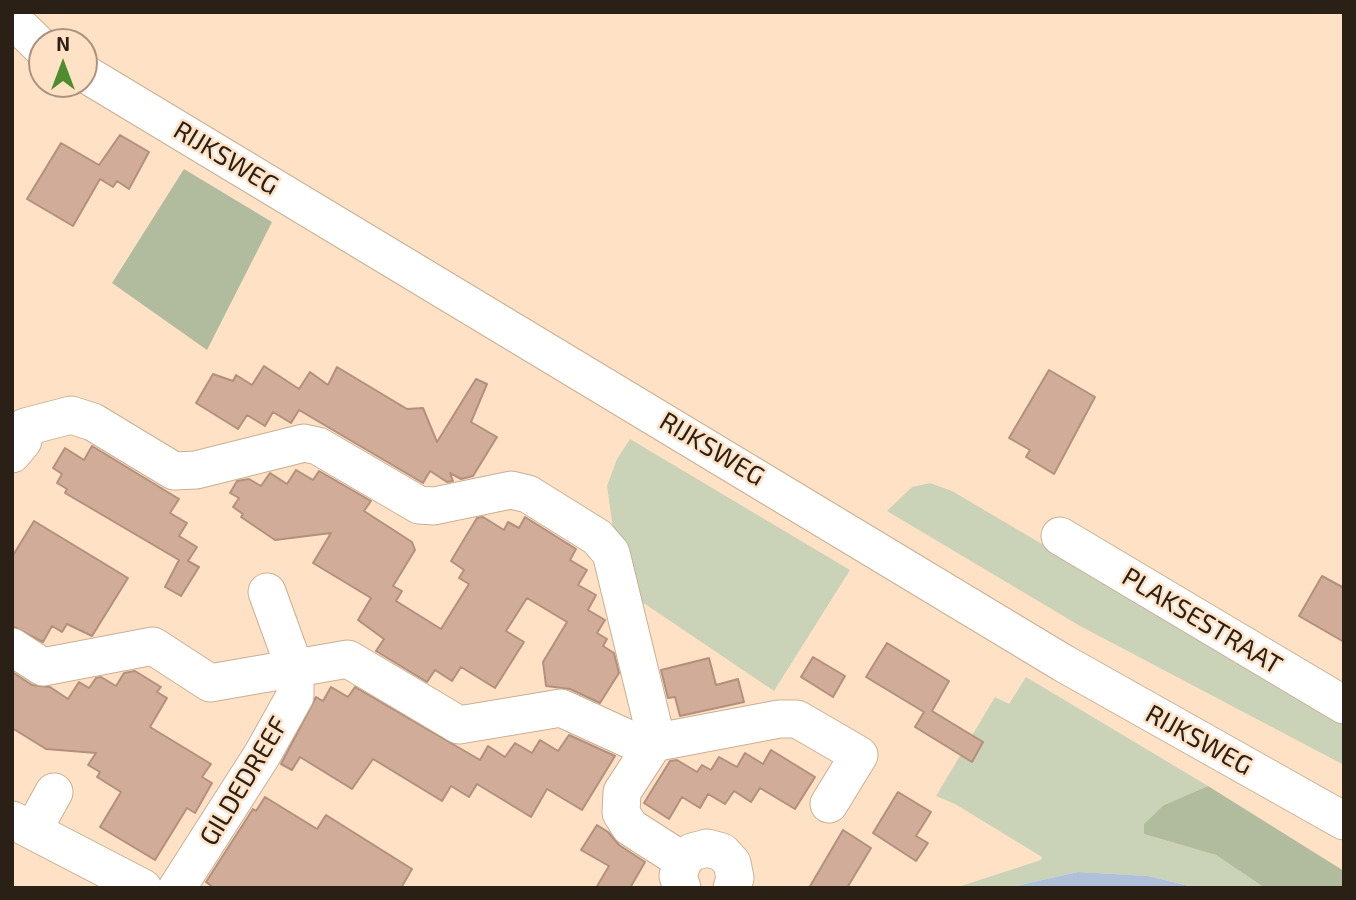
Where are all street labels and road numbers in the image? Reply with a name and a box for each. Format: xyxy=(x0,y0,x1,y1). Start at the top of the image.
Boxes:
street label: RIJKSWEG xyxy=(168,114,284,202)
street label: RIJKSWEG xyxy=(654,405,770,493)
street label: PLAKSESTRAAT xyxy=(1116,561,1288,681)
street label: RIJKSWEG xyxy=(1140,698,1258,782)
street label: GILDEDREEF xyxy=(193,711,295,851)

